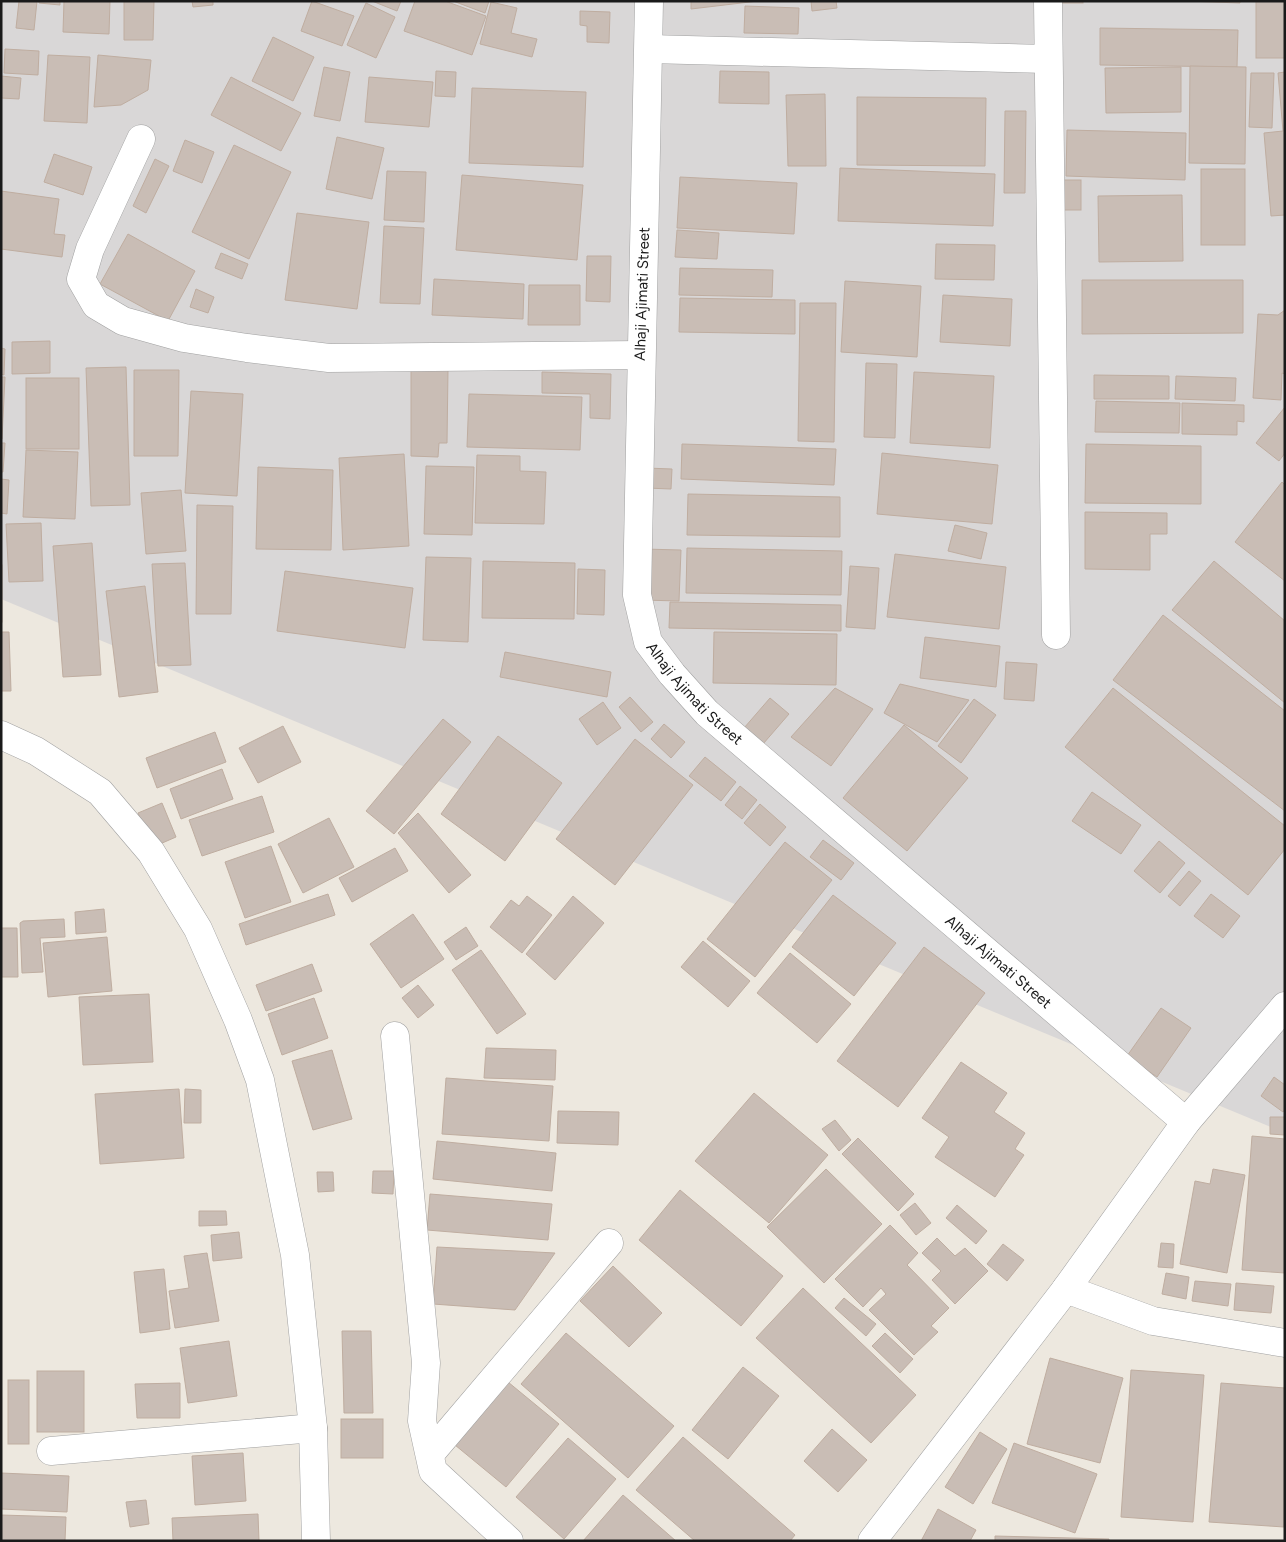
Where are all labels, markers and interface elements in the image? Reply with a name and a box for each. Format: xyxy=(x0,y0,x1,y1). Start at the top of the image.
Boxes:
street label: Alhaji Ajimati Street xyxy=(631,227,653,361)
street label: Alhaji Ajimati Street xyxy=(642,639,747,749)
street label: Alhaji Ajimati Street xyxy=(942,912,1055,1012)

